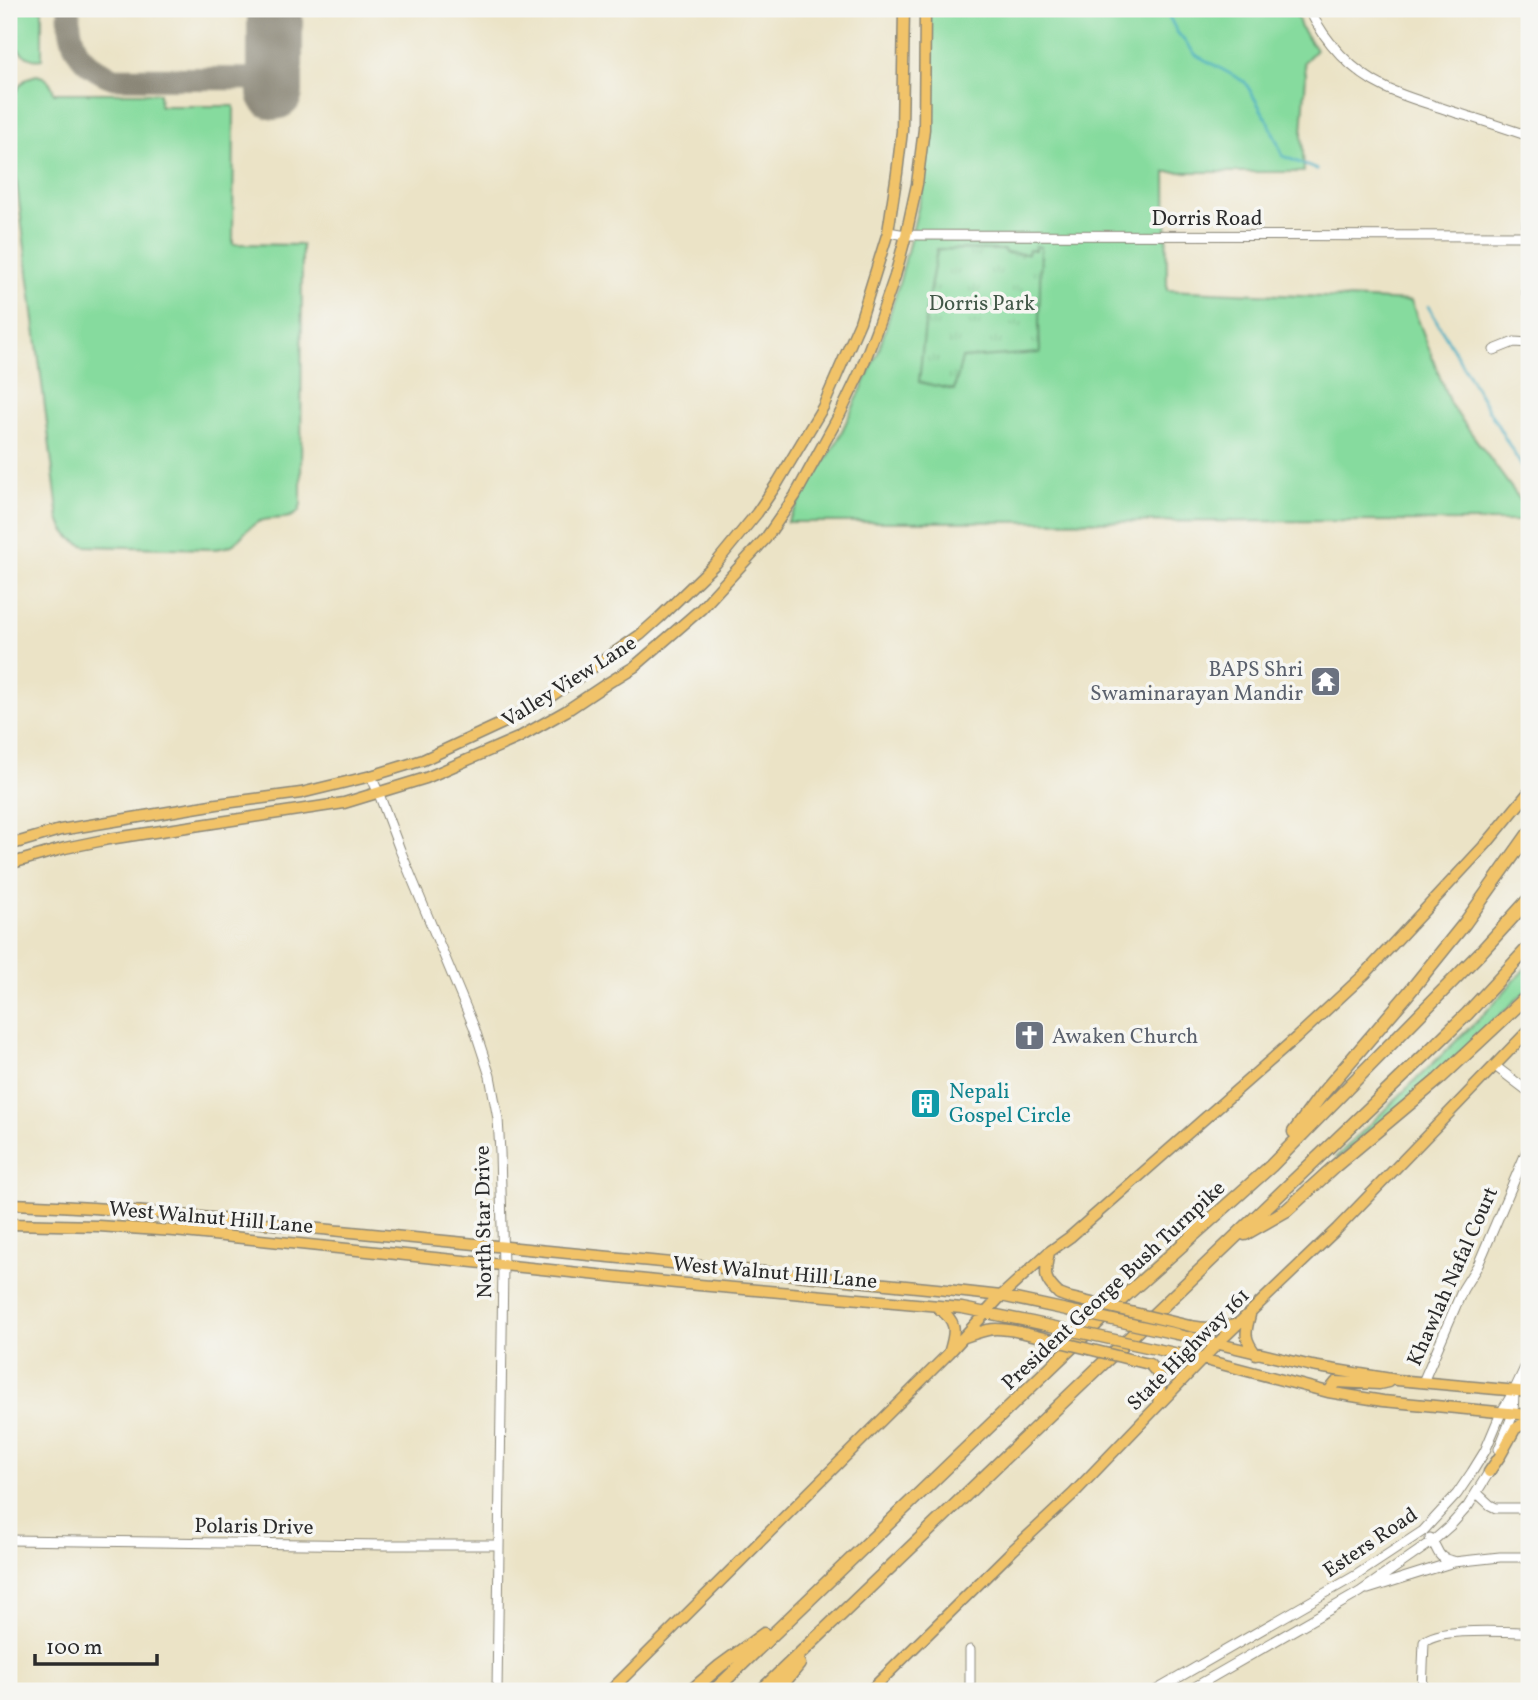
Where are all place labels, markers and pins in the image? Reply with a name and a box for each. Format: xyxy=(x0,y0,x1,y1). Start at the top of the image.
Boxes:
place label: BAPS Shri Swaminarayan Mandir xyxy=(1090,656,1303,709)
temple icon: BAPS Shri Swaminarayan Mandir xyxy=(1309,664,1343,698)
church icon: Awaken Church xyxy=(1012,1019,1046,1053)
place label: Awaken Church xyxy=(1052,1023,1198,1052)
place label: Nepali Gospel Circle xyxy=(949,1078,1071,1131)
building icon: Nepali Gospel Circle xyxy=(909,1086,943,1120)

